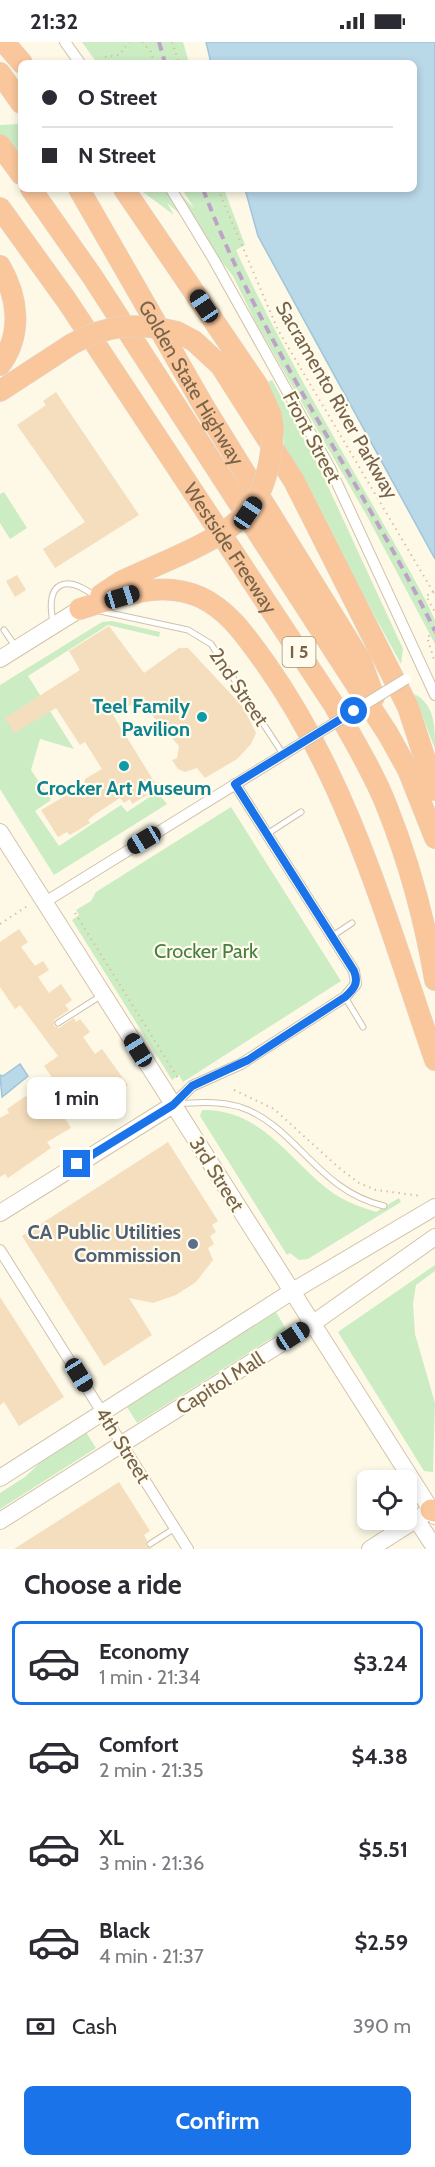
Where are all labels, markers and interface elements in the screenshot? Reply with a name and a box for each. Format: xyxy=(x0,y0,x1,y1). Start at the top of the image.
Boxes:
text: 21:32 xyxy=(30,8,78,35)
text: O Street xyxy=(78,84,157,111)
text: N Street xyxy=(78,142,156,169)
car xyxy=(186,286,222,326)
street label: Golden State Highway xyxy=(133,296,249,470)
street label: Sacramento River Parkway xyxy=(271,297,403,503)
street label: Front Street xyxy=(278,387,346,487)
street label: Westside Freeway xyxy=(179,478,282,618)
car xyxy=(230,493,266,533)
car xyxy=(102,583,142,611)
road number: I 5 xyxy=(282,637,316,667)
street label: 2nd Street xyxy=(204,644,274,731)
place label: Teel Family Pavilion xyxy=(92,694,190,741)
route start xyxy=(340,697,367,724)
marker: Teel Family Pavilion xyxy=(195,710,209,724)
marker: Crocker Art Museum xyxy=(117,759,131,773)
place label: Crocker Art Museum xyxy=(37,776,211,800)
car xyxy=(124,823,164,857)
park label: Crocker Park xyxy=(154,939,258,963)
car xyxy=(121,1030,155,1070)
callout: 1 min xyxy=(28,1077,127,1119)
text: 1 min xyxy=(54,1086,99,1110)
street label: 3rd Street xyxy=(185,1132,250,1216)
route end xyxy=(63,1150,90,1177)
place label: CA Public Utilities Commission xyxy=(28,1220,181,1267)
marker: CA Public Utilities Commission xyxy=(186,1237,200,1251)
car xyxy=(273,1319,313,1353)
street label: Capitol Mall xyxy=(172,1346,269,1419)
car xyxy=(62,1355,96,1395)
street label: 4th Street xyxy=(90,1403,156,1488)
map controls xyxy=(357,1470,417,1530)
button: locate xyxy=(357,1470,417,1530)
text: Choose a ride xyxy=(24,1568,182,1601)
icon: car xyxy=(27,1636,81,1690)
text: Economy xyxy=(99,1638,189,1665)
text: $3.24 xyxy=(353,1650,408,1677)
text: 1 min · 21:34 xyxy=(99,1665,200,1689)
icon: car xyxy=(27,1729,81,1783)
text: Comfort xyxy=(99,1731,178,1758)
text: $4.38 xyxy=(352,1743,408,1770)
text: 2 min · 21:35 xyxy=(99,1758,204,1782)
icon: car xyxy=(27,1822,81,1876)
text: XL xyxy=(99,1824,124,1851)
text: $5.51 xyxy=(359,1836,408,1863)
text: 3 min · 21:36 xyxy=(99,1851,204,1875)
icon: car xyxy=(27,1915,81,1969)
text: Black xyxy=(99,1917,150,1944)
text: $2.59 xyxy=(355,1929,408,1956)
text: 4 min · 21:37 xyxy=(99,1944,204,1968)
icon: cash xyxy=(24,2010,57,2043)
text: Cash xyxy=(72,2013,117,2040)
text: 390 m xyxy=(353,2014,411,2038)
button: Confirm xyxy=(24,2086,411,2155)

